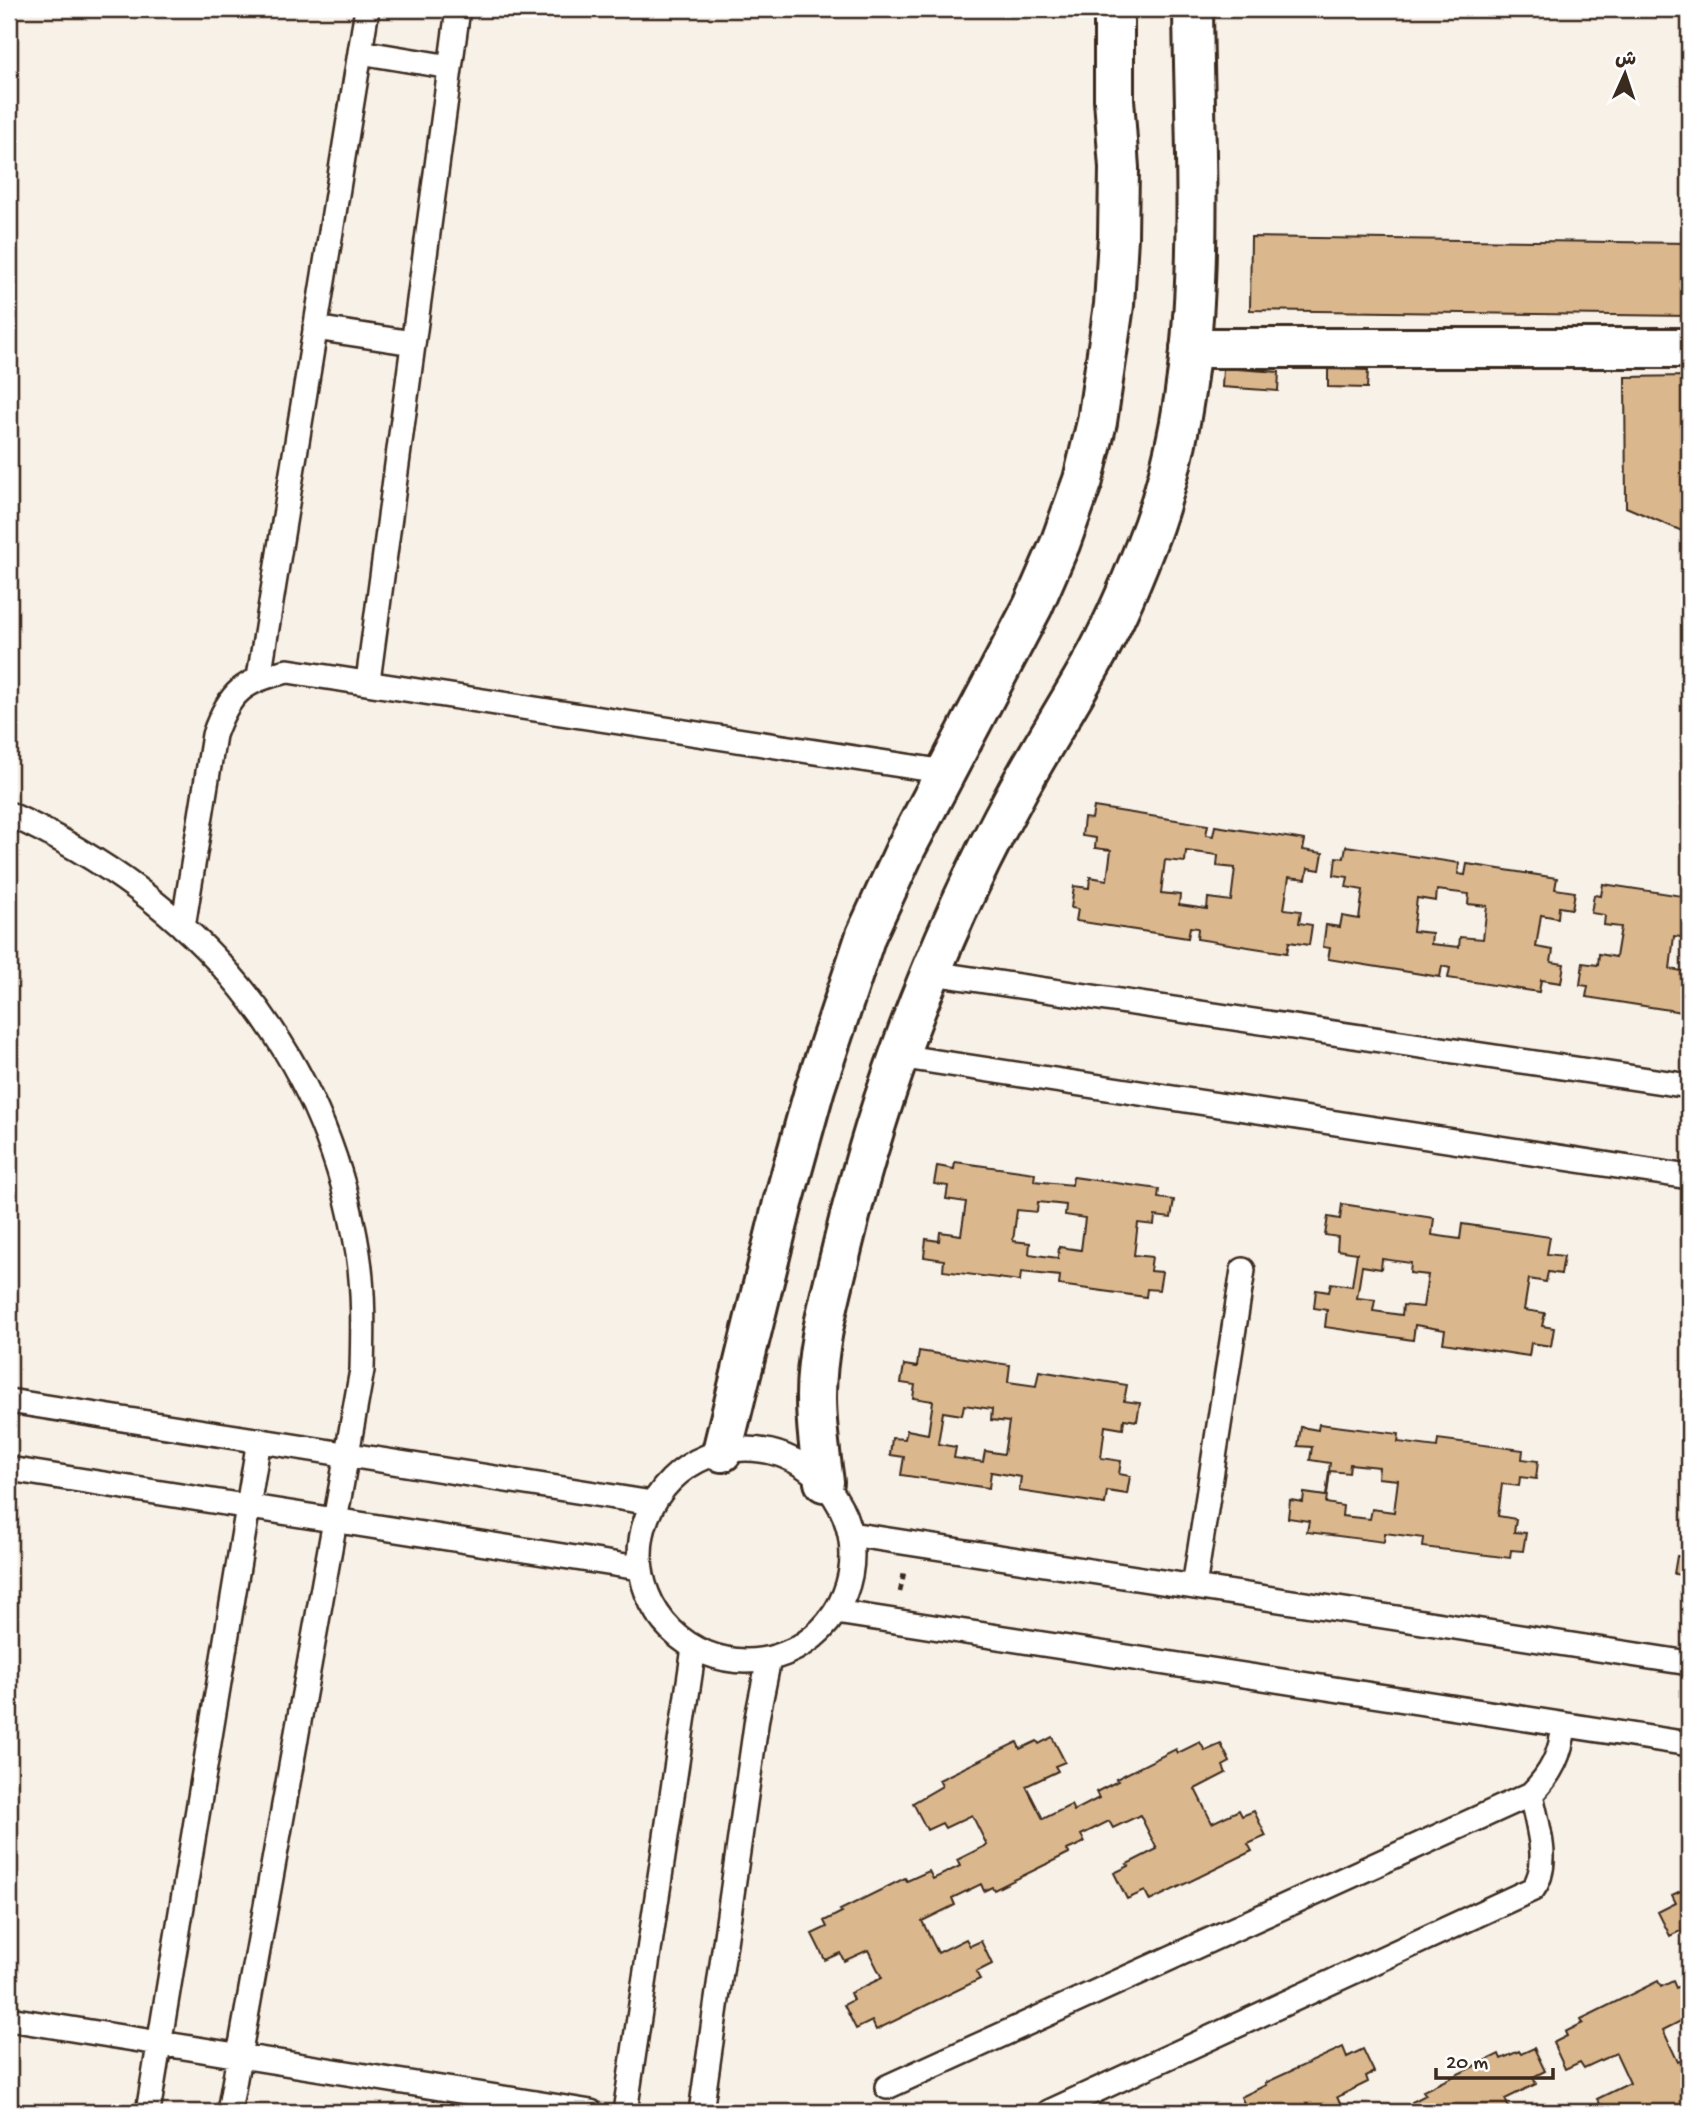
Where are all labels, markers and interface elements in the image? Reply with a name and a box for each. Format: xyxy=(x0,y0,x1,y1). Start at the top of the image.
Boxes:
north arrow xyxy=(1590,38,1660,108)
text: ش xyxy=(1615,48,1637,73)
scale bar xyxy=(1436,2037,1553,2081)
text: 20 m xyxy=(1446,2052,1488,2077)

